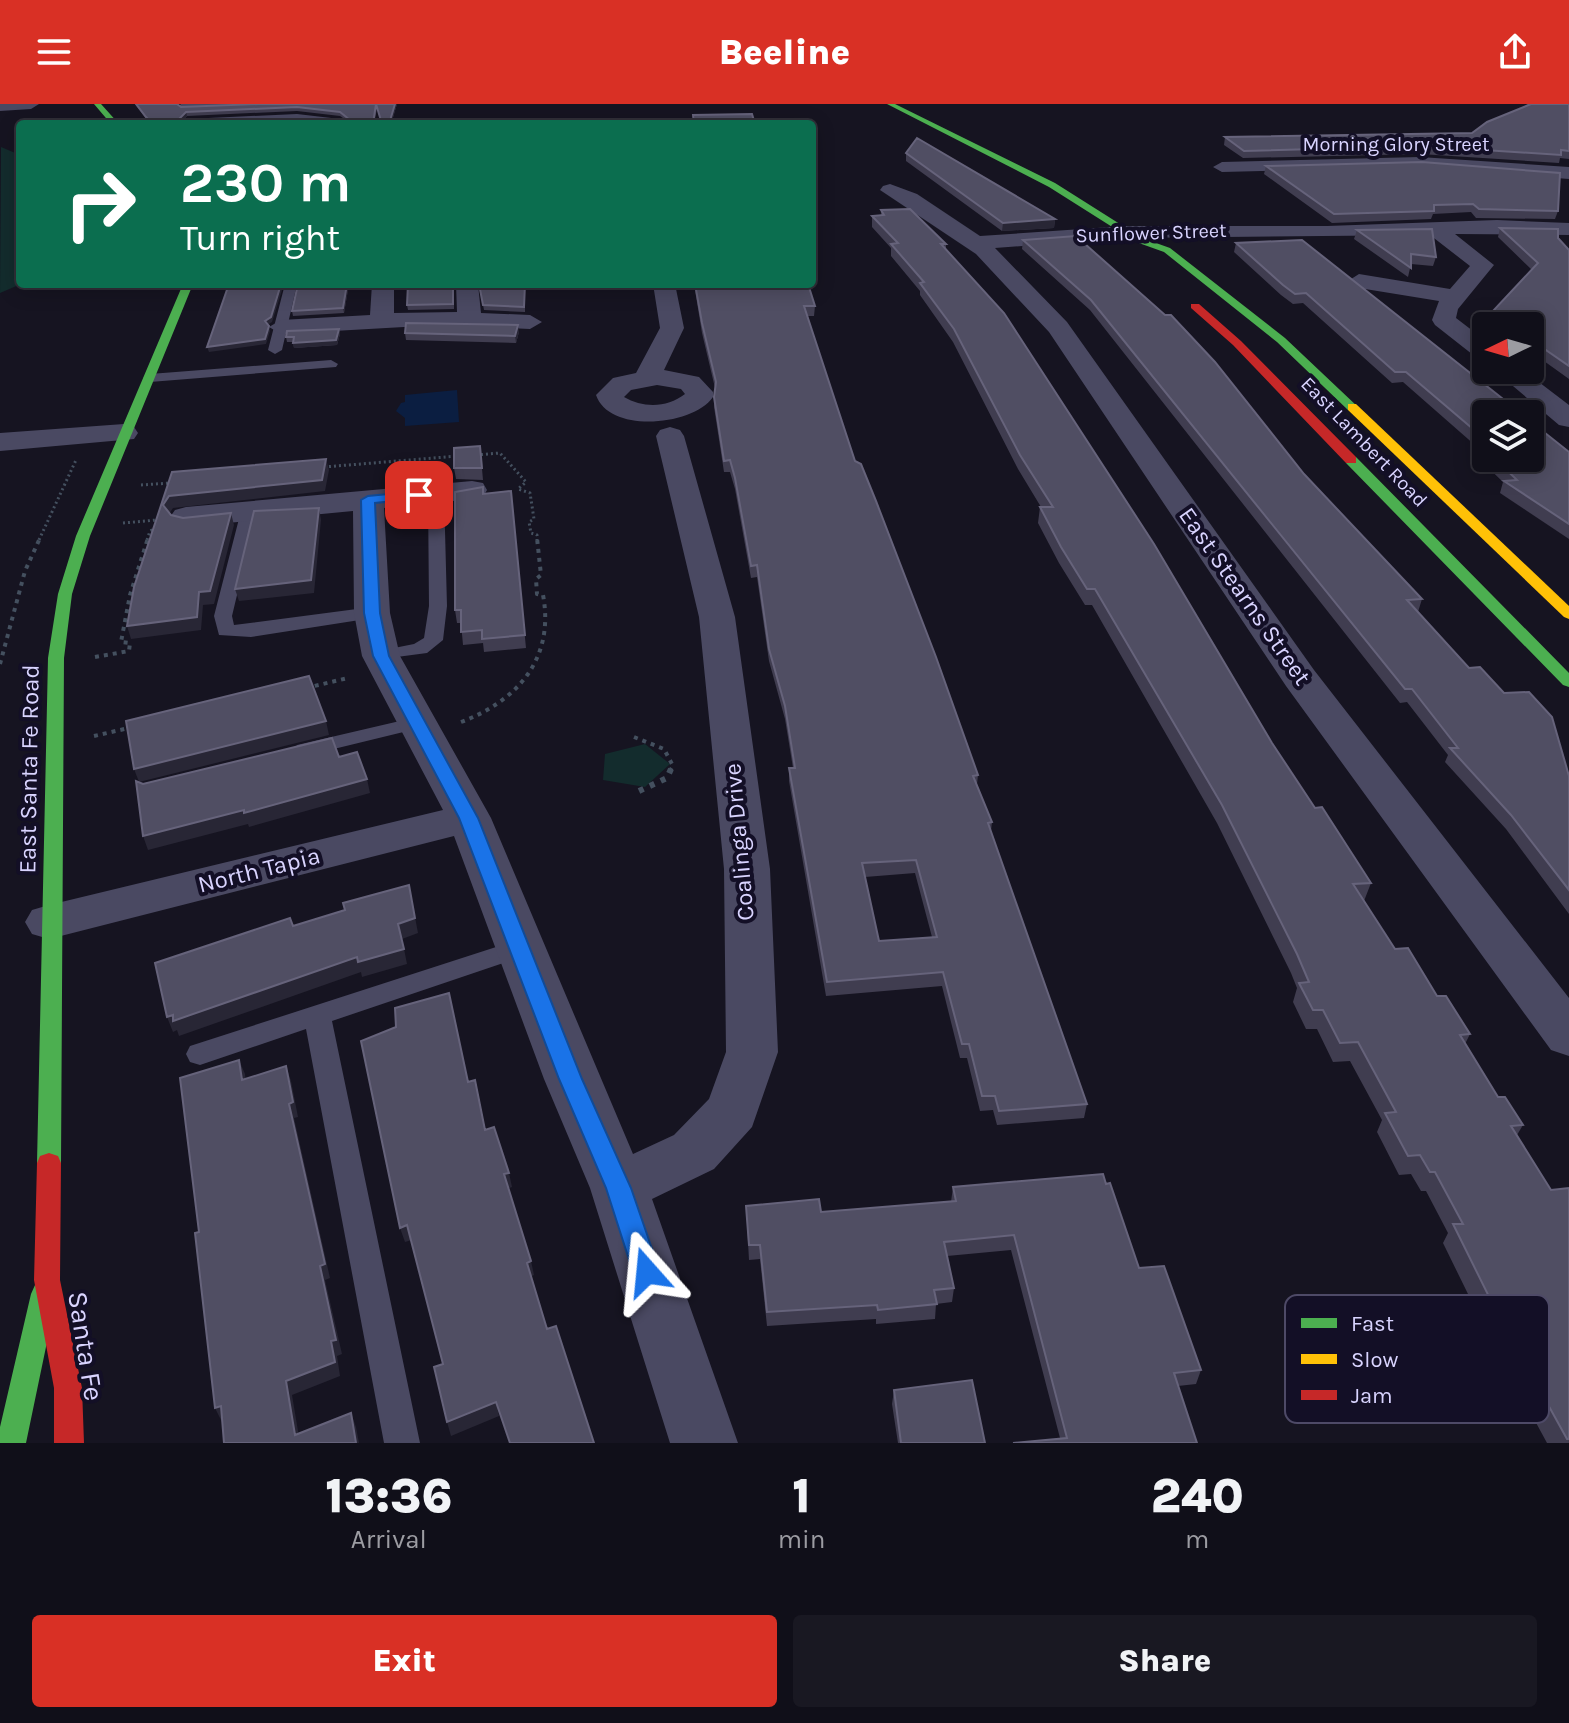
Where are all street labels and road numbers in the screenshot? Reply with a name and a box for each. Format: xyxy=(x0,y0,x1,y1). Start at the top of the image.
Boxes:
street label: Morning Glory Street xyxy=(1303,133,1490,156)
street label: Sunflower Street xyxy=(1075,219,1227,247)
street label: East Lambert Road xyxy=(1296,372,1432,512)
street label: East Stearns Street xyxy=(1173,502,1317,690)
street label: East Santa Fe Road xyxy=(13,664,45,874)
street label: Coalinga Drive xyxy=(718,762,760,922)
street label: North Tapia xyxy=(195,841,323,899)
street label: Santa Fe xyxy=(61,1289,111,1403)

